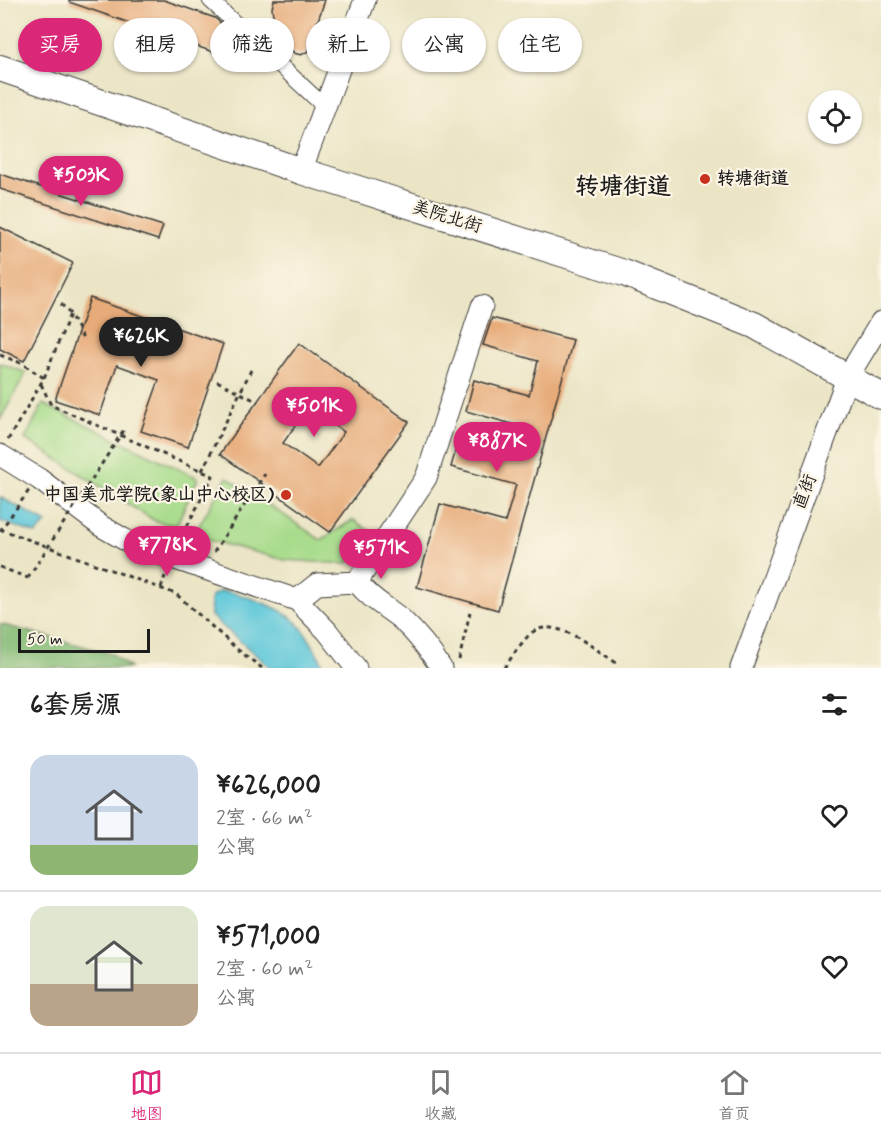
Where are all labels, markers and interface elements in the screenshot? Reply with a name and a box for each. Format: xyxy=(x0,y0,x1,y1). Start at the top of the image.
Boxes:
chip: 买房 xyxy=(18,18,102,72)
chip: 租房 xyxy=(114,18,198,72)
chip: 筛选 xyxy=(210,18,294,72)
chip: 新上 xyxy=(306,18,390,72)
chip: 公寓 xyxy=(402,18,486,72)
chip: 住宅 xyxy=(498,18,582,72)
map controls xyxy=(808,90,862,144)
button: locate xyxy=(808,90,862,144)
pin: ¥503K xyxy=(39,156,123,207)
text: ¥503K xyxy=(52,162,110,189)
place label: 转塘街道 xyxy=(717,167,789,191)
district label: 转塘街道 xyxy=(575,172,671,203)
marker: 转塘街道 xyxy=(698,172,712,186)
street label: 美院北街 xyxy=(409,195,485,239)
pin: ¥626K xyxy=(99,317,183,368)
text: ¥626K xyxy=(113,323,169,350)
pin: ¥501K xyxy=(272,387,356,438)
text: ¥501K xyxy=(286,393,342,420)
pin: ¥887K xyxy=(455,422,539,473)
text: ¥887K xyxy=(467,428,527,455)
street label: 直街 xyxy=(787,471,823,513)
place label: 中国美术学院(象山中心校区) xyxy=(44,483,275,507)
marker: 中国美术学院(象山中心校区) xyxy=(279,488,293,502)
pin: ¥778K xyxy=(125,526,209,577)
pin: ¥571K xyxy=(339,529,423,580)
text: ¥778K xyxy=(138,532,196,559)
text: ¥571K xyxy=(353,535,409,562)
scale bar xyxy=(18,626,150,654)
text: 50 m xyxy=(27,629,63,650)
icon: filters xyxy=(818,688,851,721)
text: 6套房源 xyxy=(30,689,121,723)
text: ¥626,000 xyxy=(216,769,321,803)
icon: home xyxy=(78,779,150,851)
icon: heart xyxy=(818,799,851,832)
text: 2室 · 66 m² xyxy=(216,805,313,832)
text: 公寓 xyxy=(216,834,256,861)
text: ¥571,000 xyxy=(216,920,320,954)
icon: home xyxy=(78,930,150,1002)
icon: heart xyxy=(818,950,851,983)
text: 2室 · 60 m² xyxy=(216,956,313,983)
text: 公寓 xyxy=(216,985,256,1012)
tab: 地图 xyxy=(130,1066,163,1125)
tab: 收藏 xyxy=(424,1066,457,1125)
tab: 首页 xyxy=(718,1066,751,1125)

